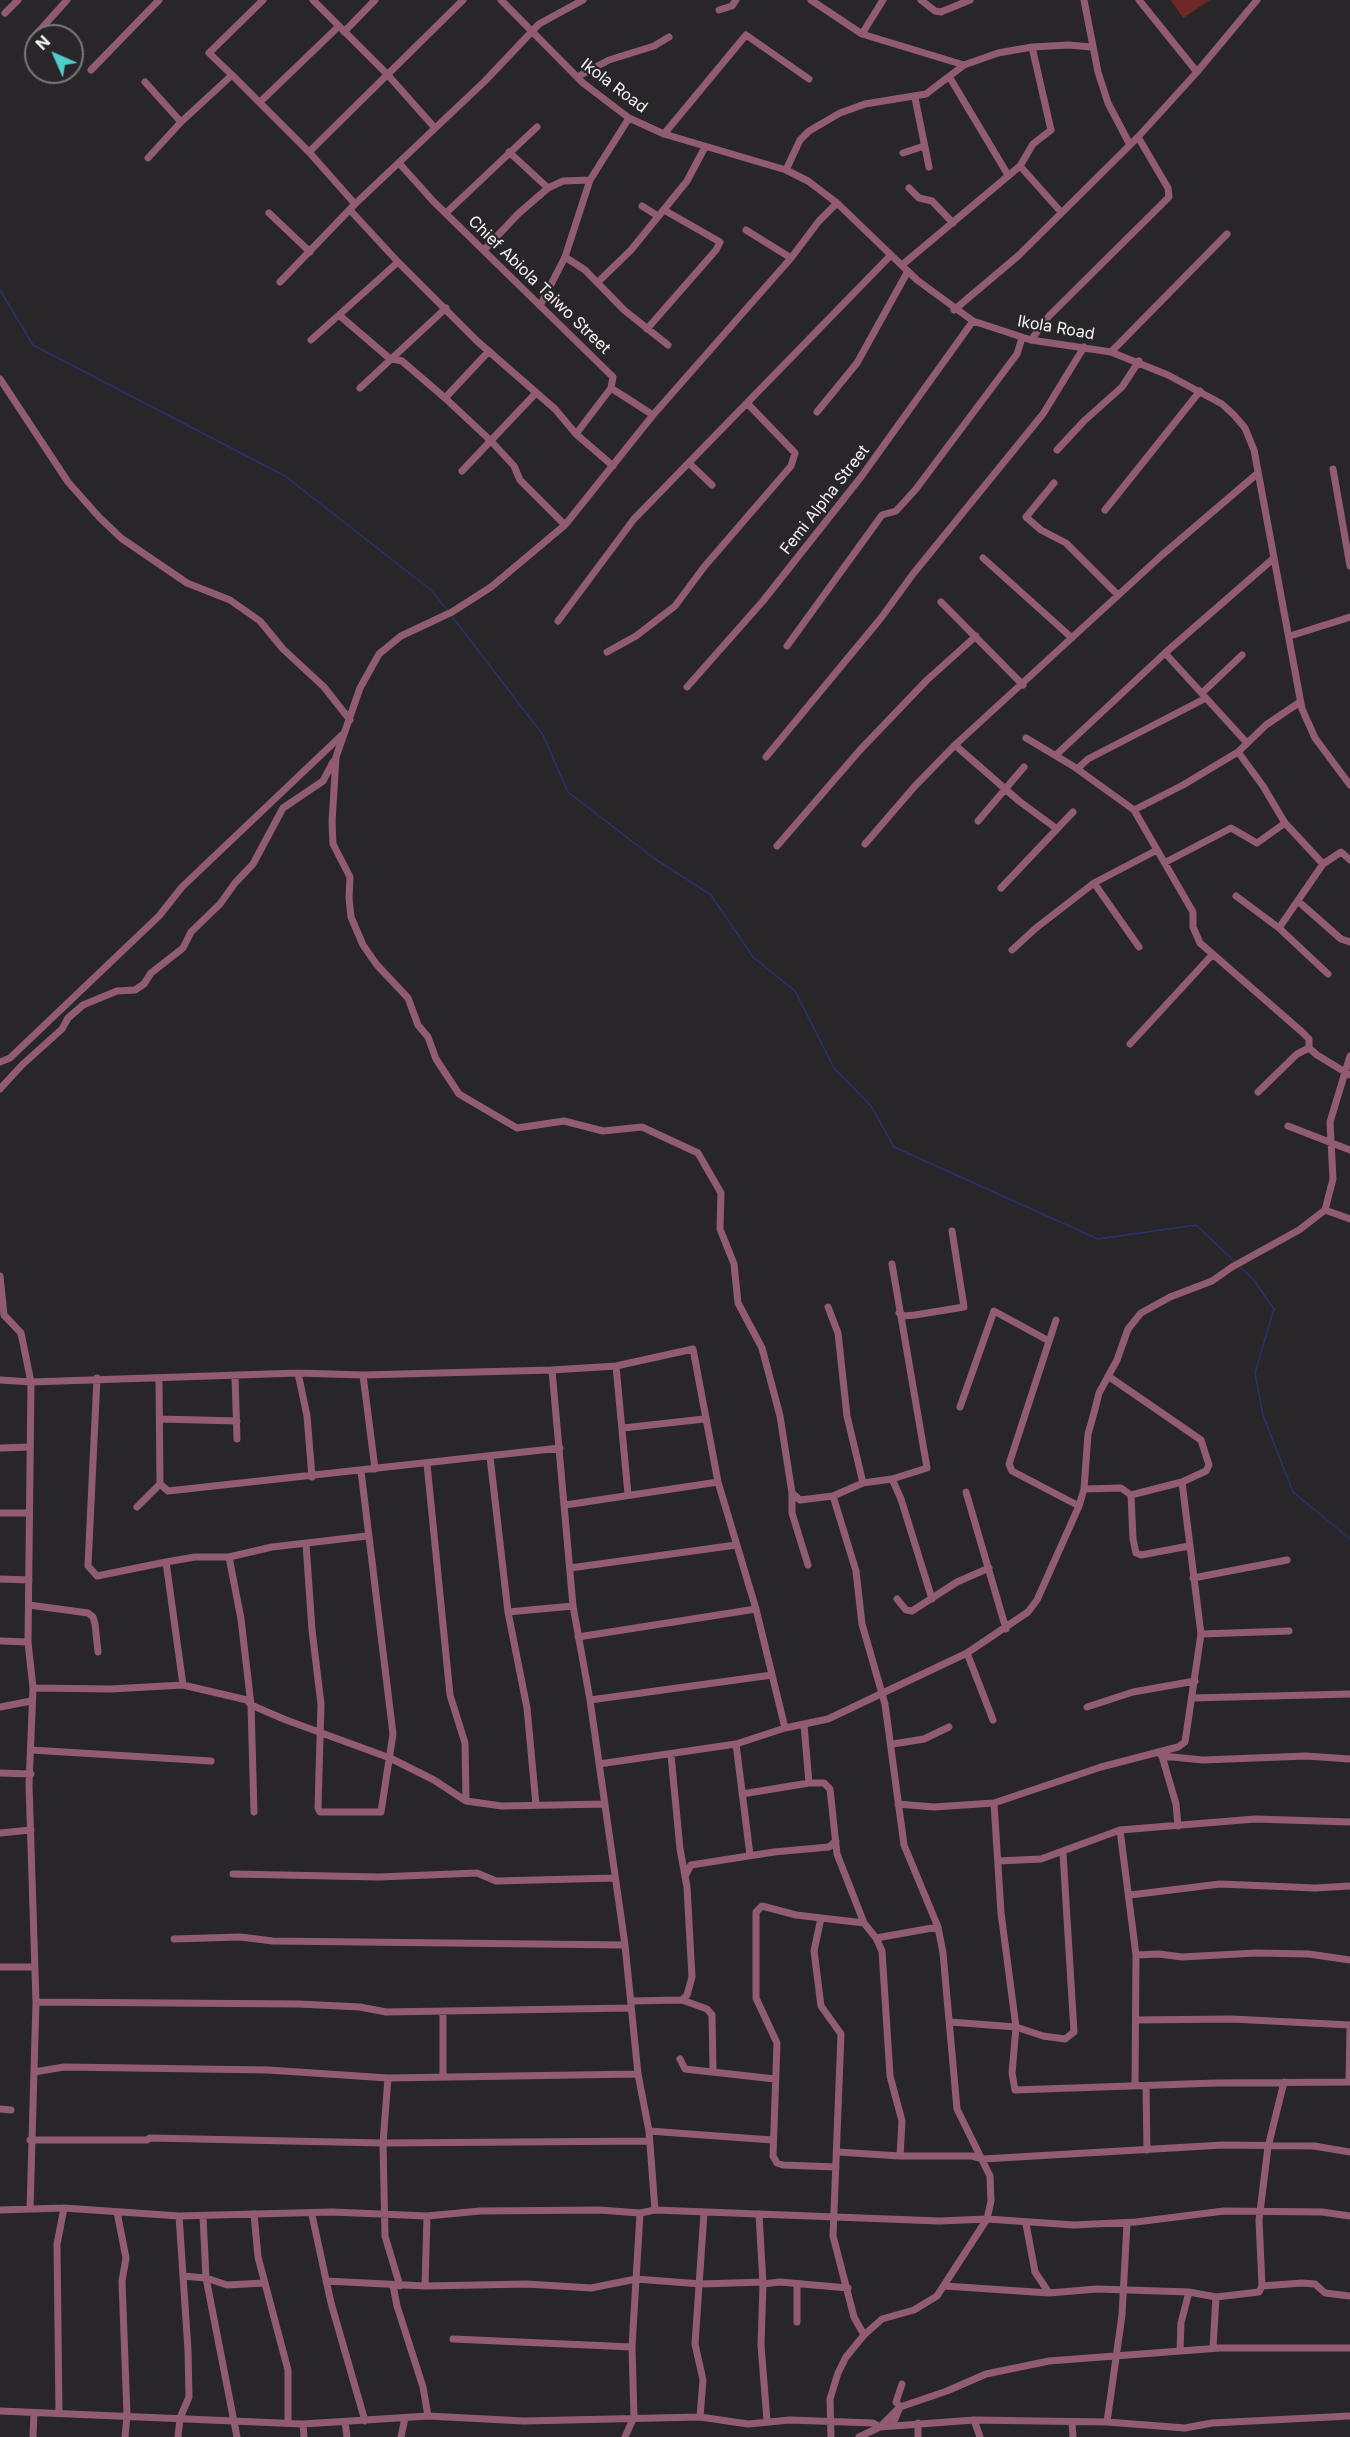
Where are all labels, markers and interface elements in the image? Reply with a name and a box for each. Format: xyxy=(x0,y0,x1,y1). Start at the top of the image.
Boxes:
north arrow xyxy=(24,24,84,84)
text: N xyxy=(31,31,54,54)
street label: Ikola Road xyxy=(577,55,651,117)
street label: Chief Abiola Taiwo Street xyxy=(464,212,614,358)
street label: Ikola Road xyxy=(1016,312,1096,344)
street label: Femi Alpha Street xyxy=(776,442,874,558)

